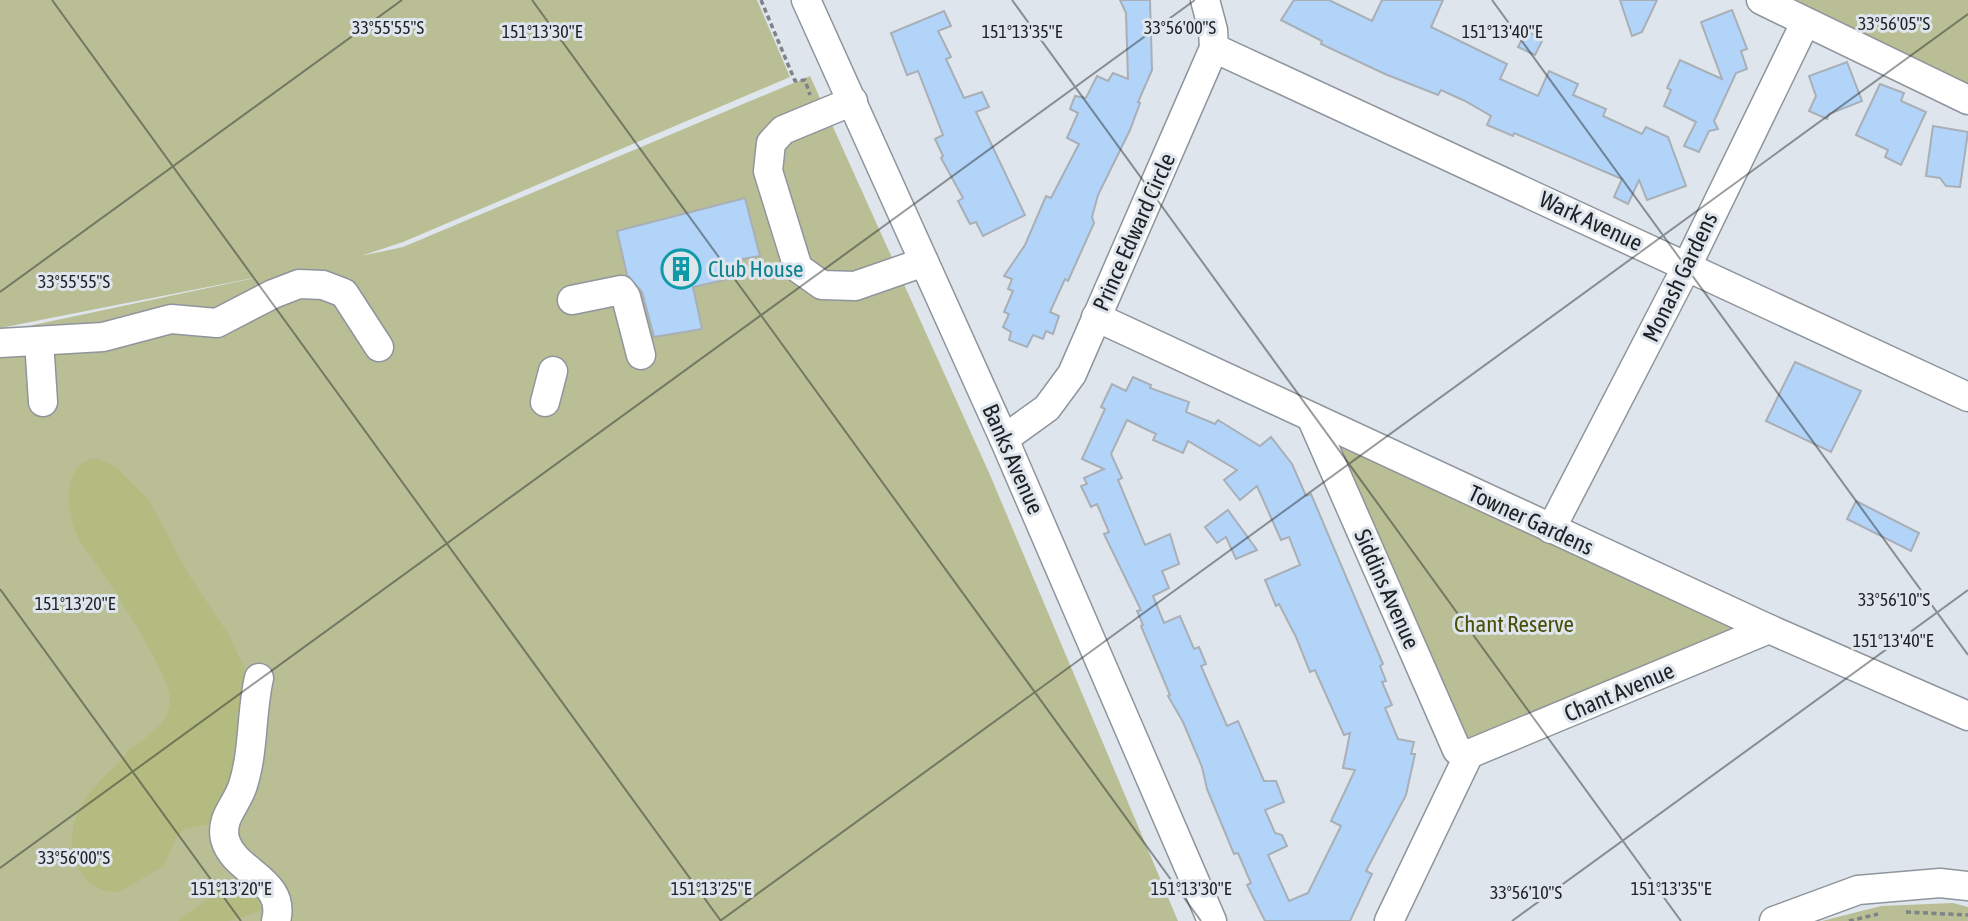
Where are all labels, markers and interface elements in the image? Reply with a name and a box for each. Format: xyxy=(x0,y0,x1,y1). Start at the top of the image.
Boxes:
text: 33°56'05"S xyxy=(1858,13,1930,34)
text: 33°55'55"S xyxy=(352,17,424,38)
text: 33°56'00"S xyxy=(1144,17,1216,38)
text: 151°13'30"E xyxy=(502,21,583,42)
text: 151°13'35"E xyxy=(982,21,1063,42)
text: 151°13'40"E xyxy=(1462,21,1543,42)
street label: Prince Edward Circle xyxy=(1088,149,1180,315)
street label: Wark Avenue xyxy=(1535,186,1647,256)
street label: Monash Gardens xyxy=(1637,208,1723,346)
building icon: Club House xyxy=(660,248,702,290)
place label: Club House xyxy=(708,256,803,282)
text: 33°55'55"S xyxy=(38,271,110,292)
street label: Banks Avenue xyxy=(977,400,1049,518)
street label: Towner Gardens xyxy=(1464,480,1598,560)
street label: Siddins Avenue xyxy=(1349,525,1425,653)
text: 33°56'10"S xyxy=(1858,589,1930,610)
text: 151°13'20"E xyxy=(35,593,116,614)
park label: Chant Reserve xyxy=(1454,611,1574,637)
text: 151°13'40"E xyxy=(1853,630,1934,651)
street label: Chant Avenue xyxy=(1560,657,1678,727)
text: 33°56'00"S xyxy=(38,847,110,868)
text: 151°13'20"E xyxy=(191,878,272,899)
text: 151°13'25"E xyxy=(671,878,752,899)
text: 151°13'30"E xyxy=(1151,878,1232,899)
text: 151°13'35"E xyxy=(1631,878,1712,899)
text: 33°56'10"S xyxy=(1490,882,1562,903)

